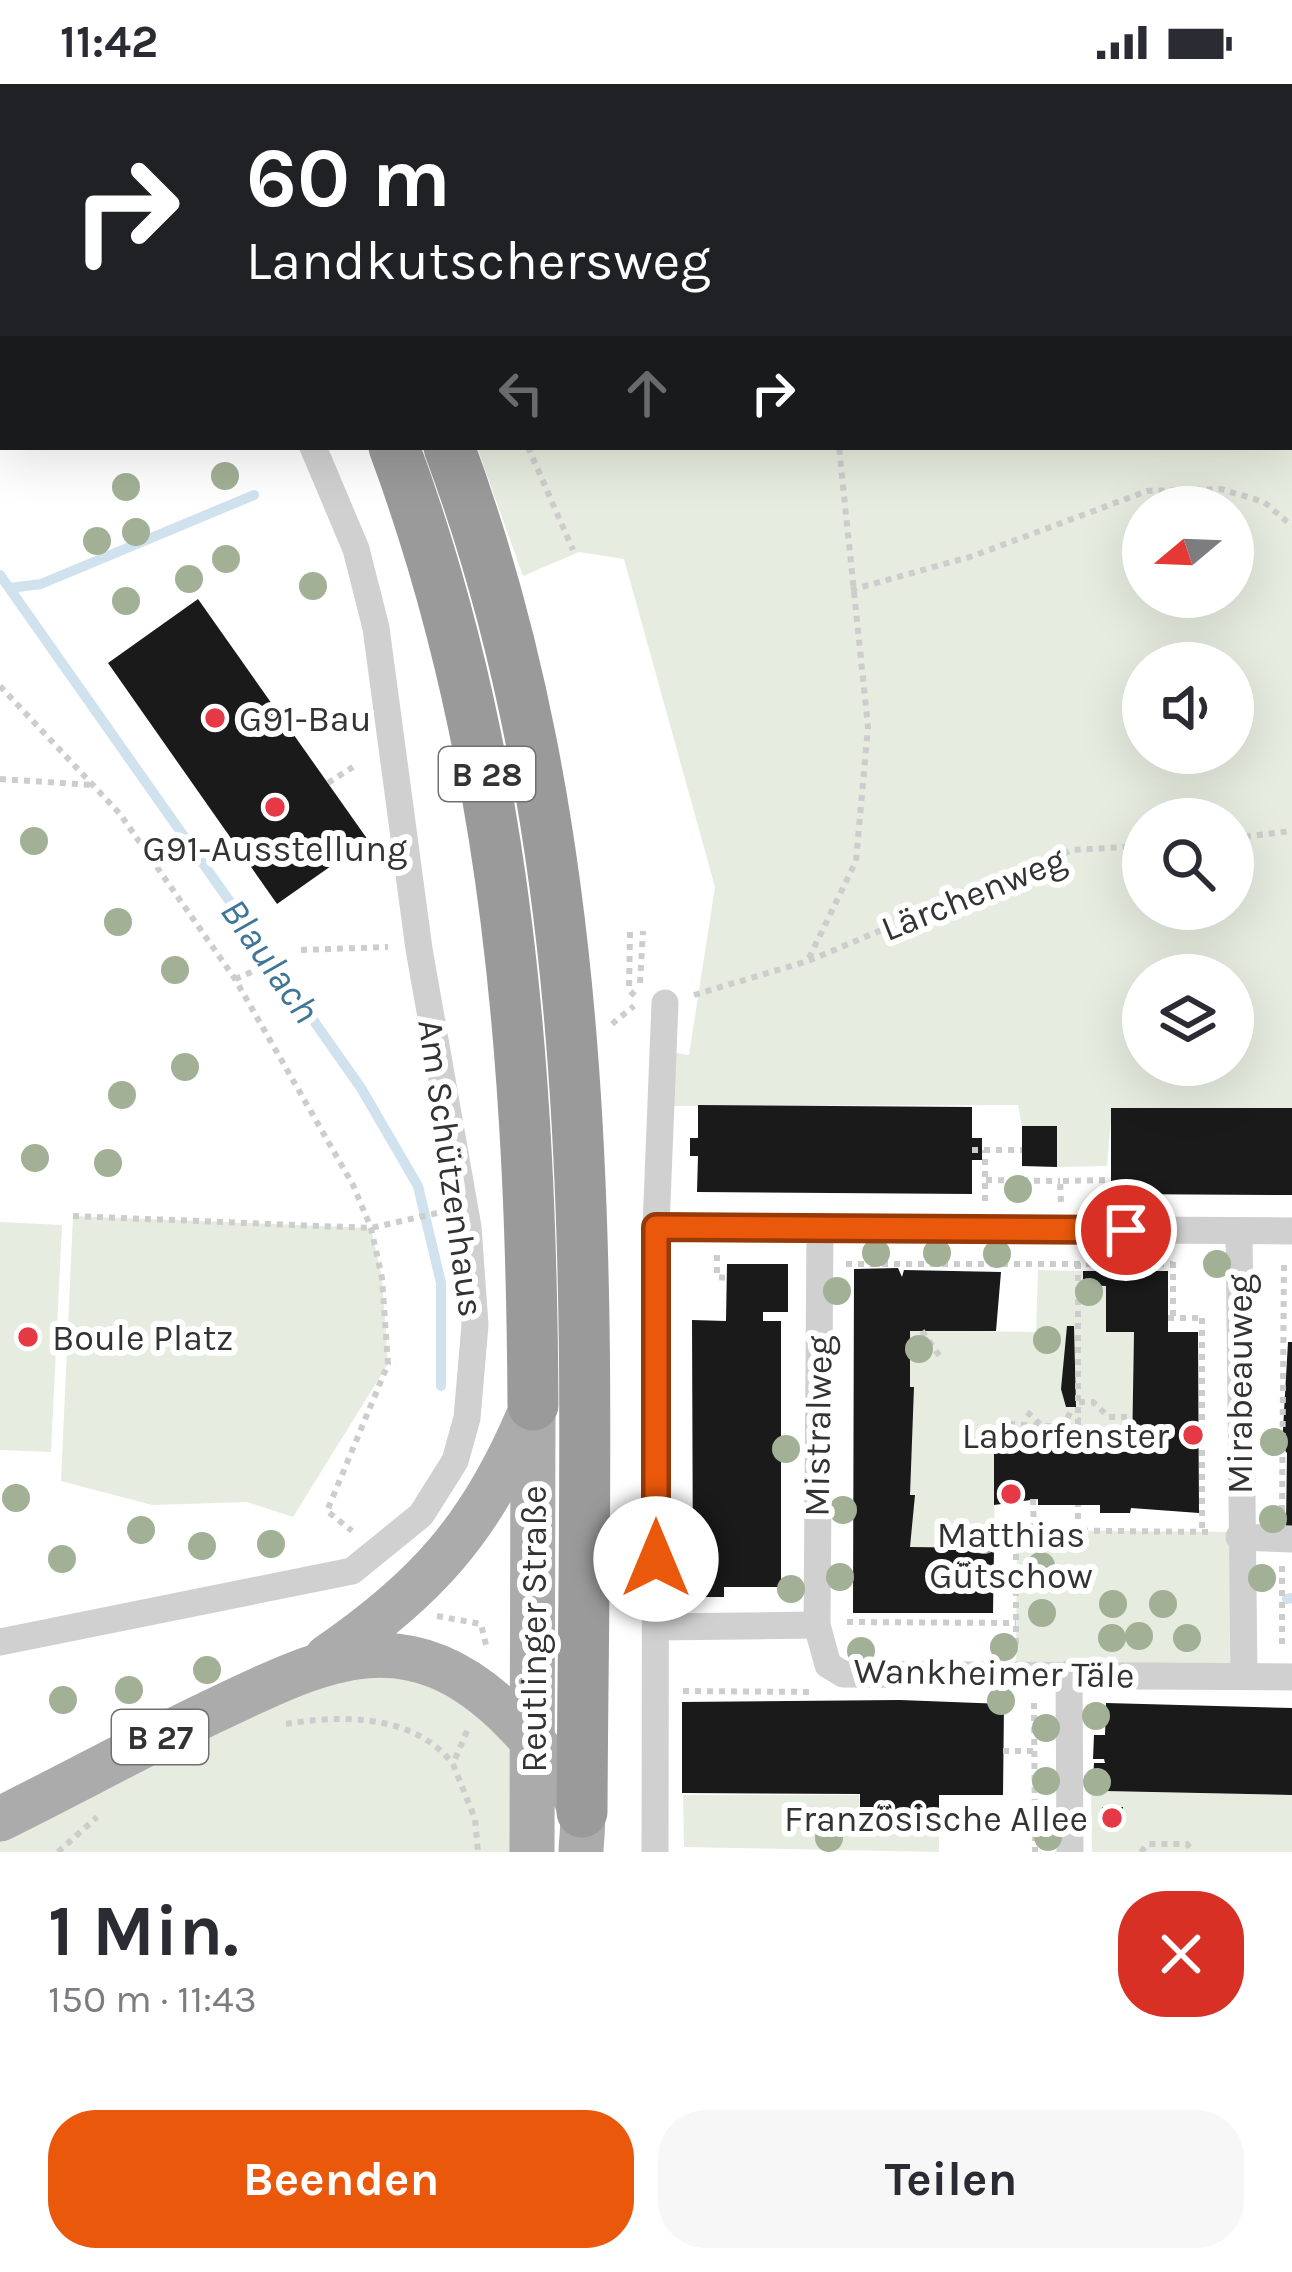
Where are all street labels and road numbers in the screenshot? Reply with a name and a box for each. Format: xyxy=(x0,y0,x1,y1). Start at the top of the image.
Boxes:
road number: B 28 xyxy=(439,747,535,801)
street label: Lärchenweg xyxy=(875,838,1072,950)
street label: Am Schützenhaus xyxy=(409,1017,493,1320)
street label: Mirabeauweg xyxy=(1219,1274,1261,1494)
street label: Mistralweg xyxy=(795,1335,841,1517)
street label: Reutlinger Straße xyxy=(513,1485,555,1773)
street label: Wankheimer Täle xyxy=(853,1650,1135,1696)
road number: B 27 xyxy=(112,1710,208,1764)

